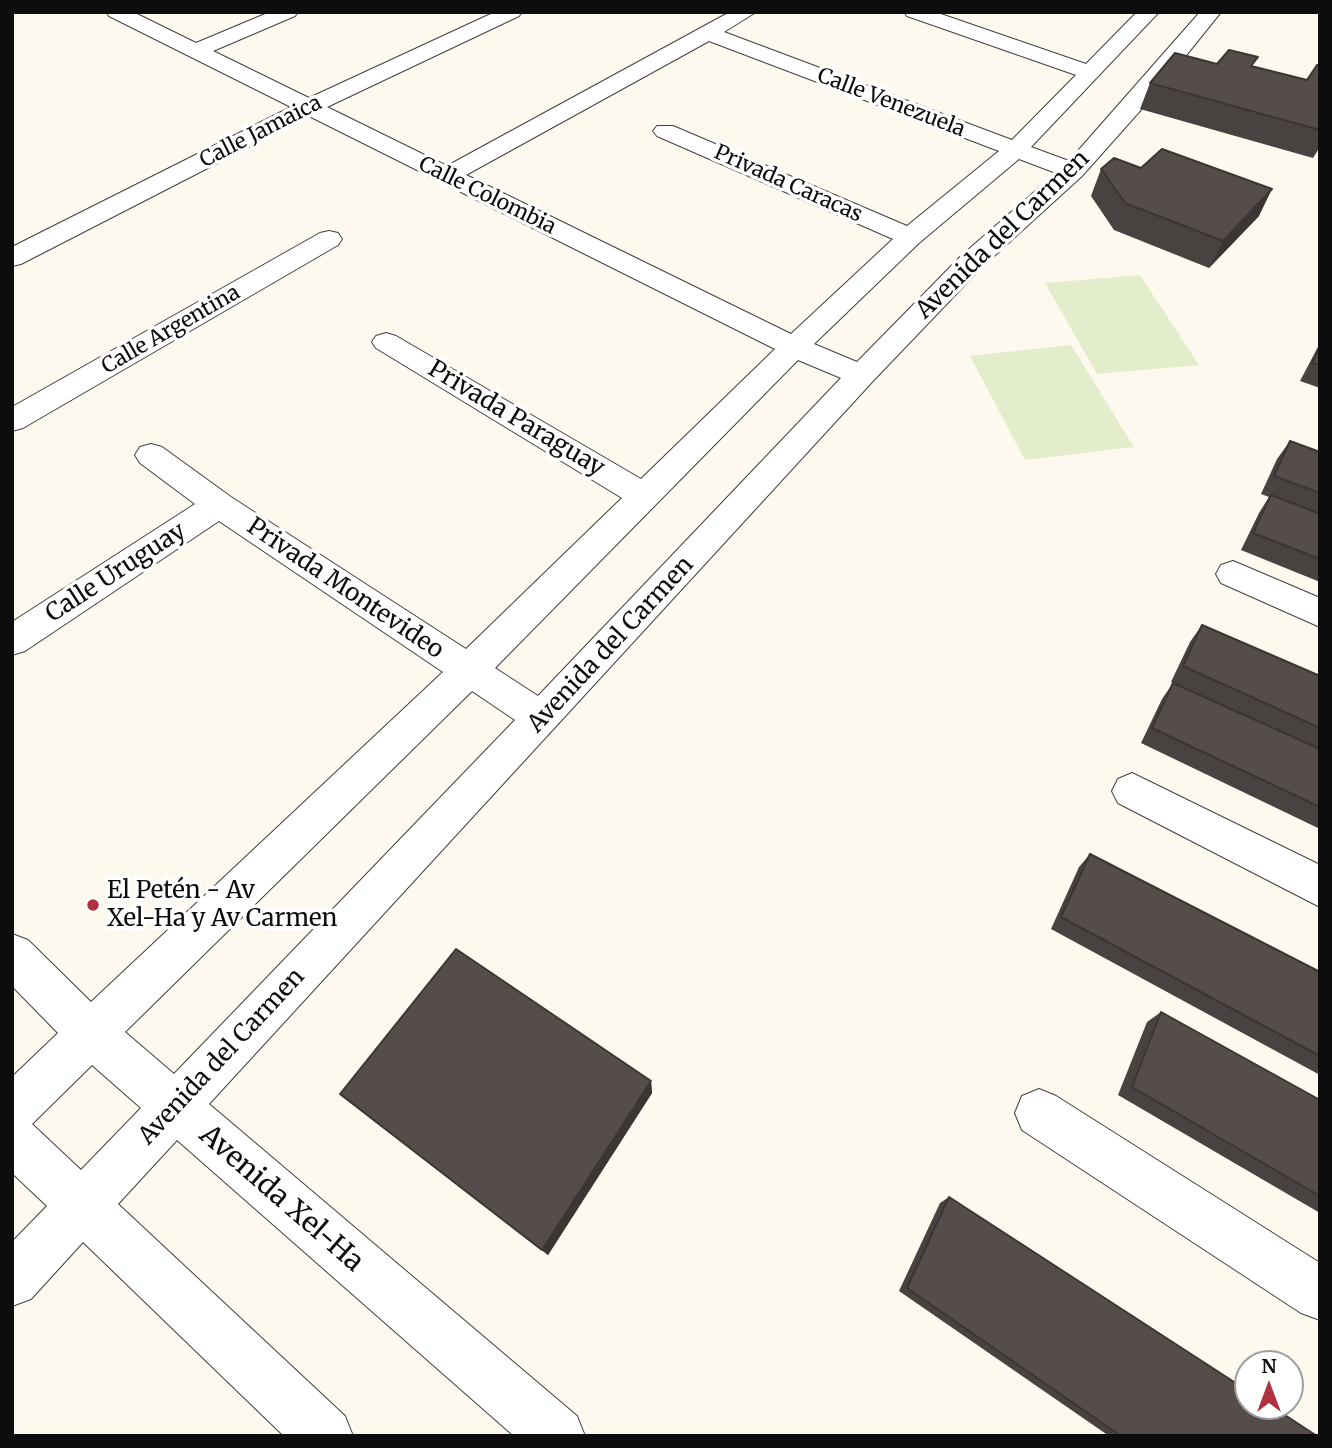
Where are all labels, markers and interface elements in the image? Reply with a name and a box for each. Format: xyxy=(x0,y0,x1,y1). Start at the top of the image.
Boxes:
street label: Calle Venezuela xyxy=(814,63,968,143)
street label: Calle Jamaica xyxy=(196,91,326,173)
street label: Privada Caracas xyxy=(710,140,866,228)
street label: Avenida del Carmen xyxy=(910,145,1096,325)
street label: Calle Colombia xyxy=(414,152,560,240)
street label: Calle Argentina xyxy=(97,280,245,380)
street label: Privada Paraguay xyxy=(423,355,609,483)
street label: Privada Montevideo xyxy=(241,512,449,666)
street label: Calle Uruguay xyxy=(41,517,191,629)
street label: Avenida del Carmen xyxy=(522,551,700,739)
place label: El Petén - Av Xel-Ha y Av Carmen xyxy=(107,877,337,933)
marker: El Petén - Av Xel-Ha y Av Carmen xyxy=(85,897,101,913)
street label: Avenida del Carmen xyxy=(133,963,311,1151)
street label: Avenida Xel-Ha xyxy=(192,1119,370,1279)
north arrow xyxy=(1234,1350,1304,1420)
text: N xyxy=(1261,1354,1277,1378)

